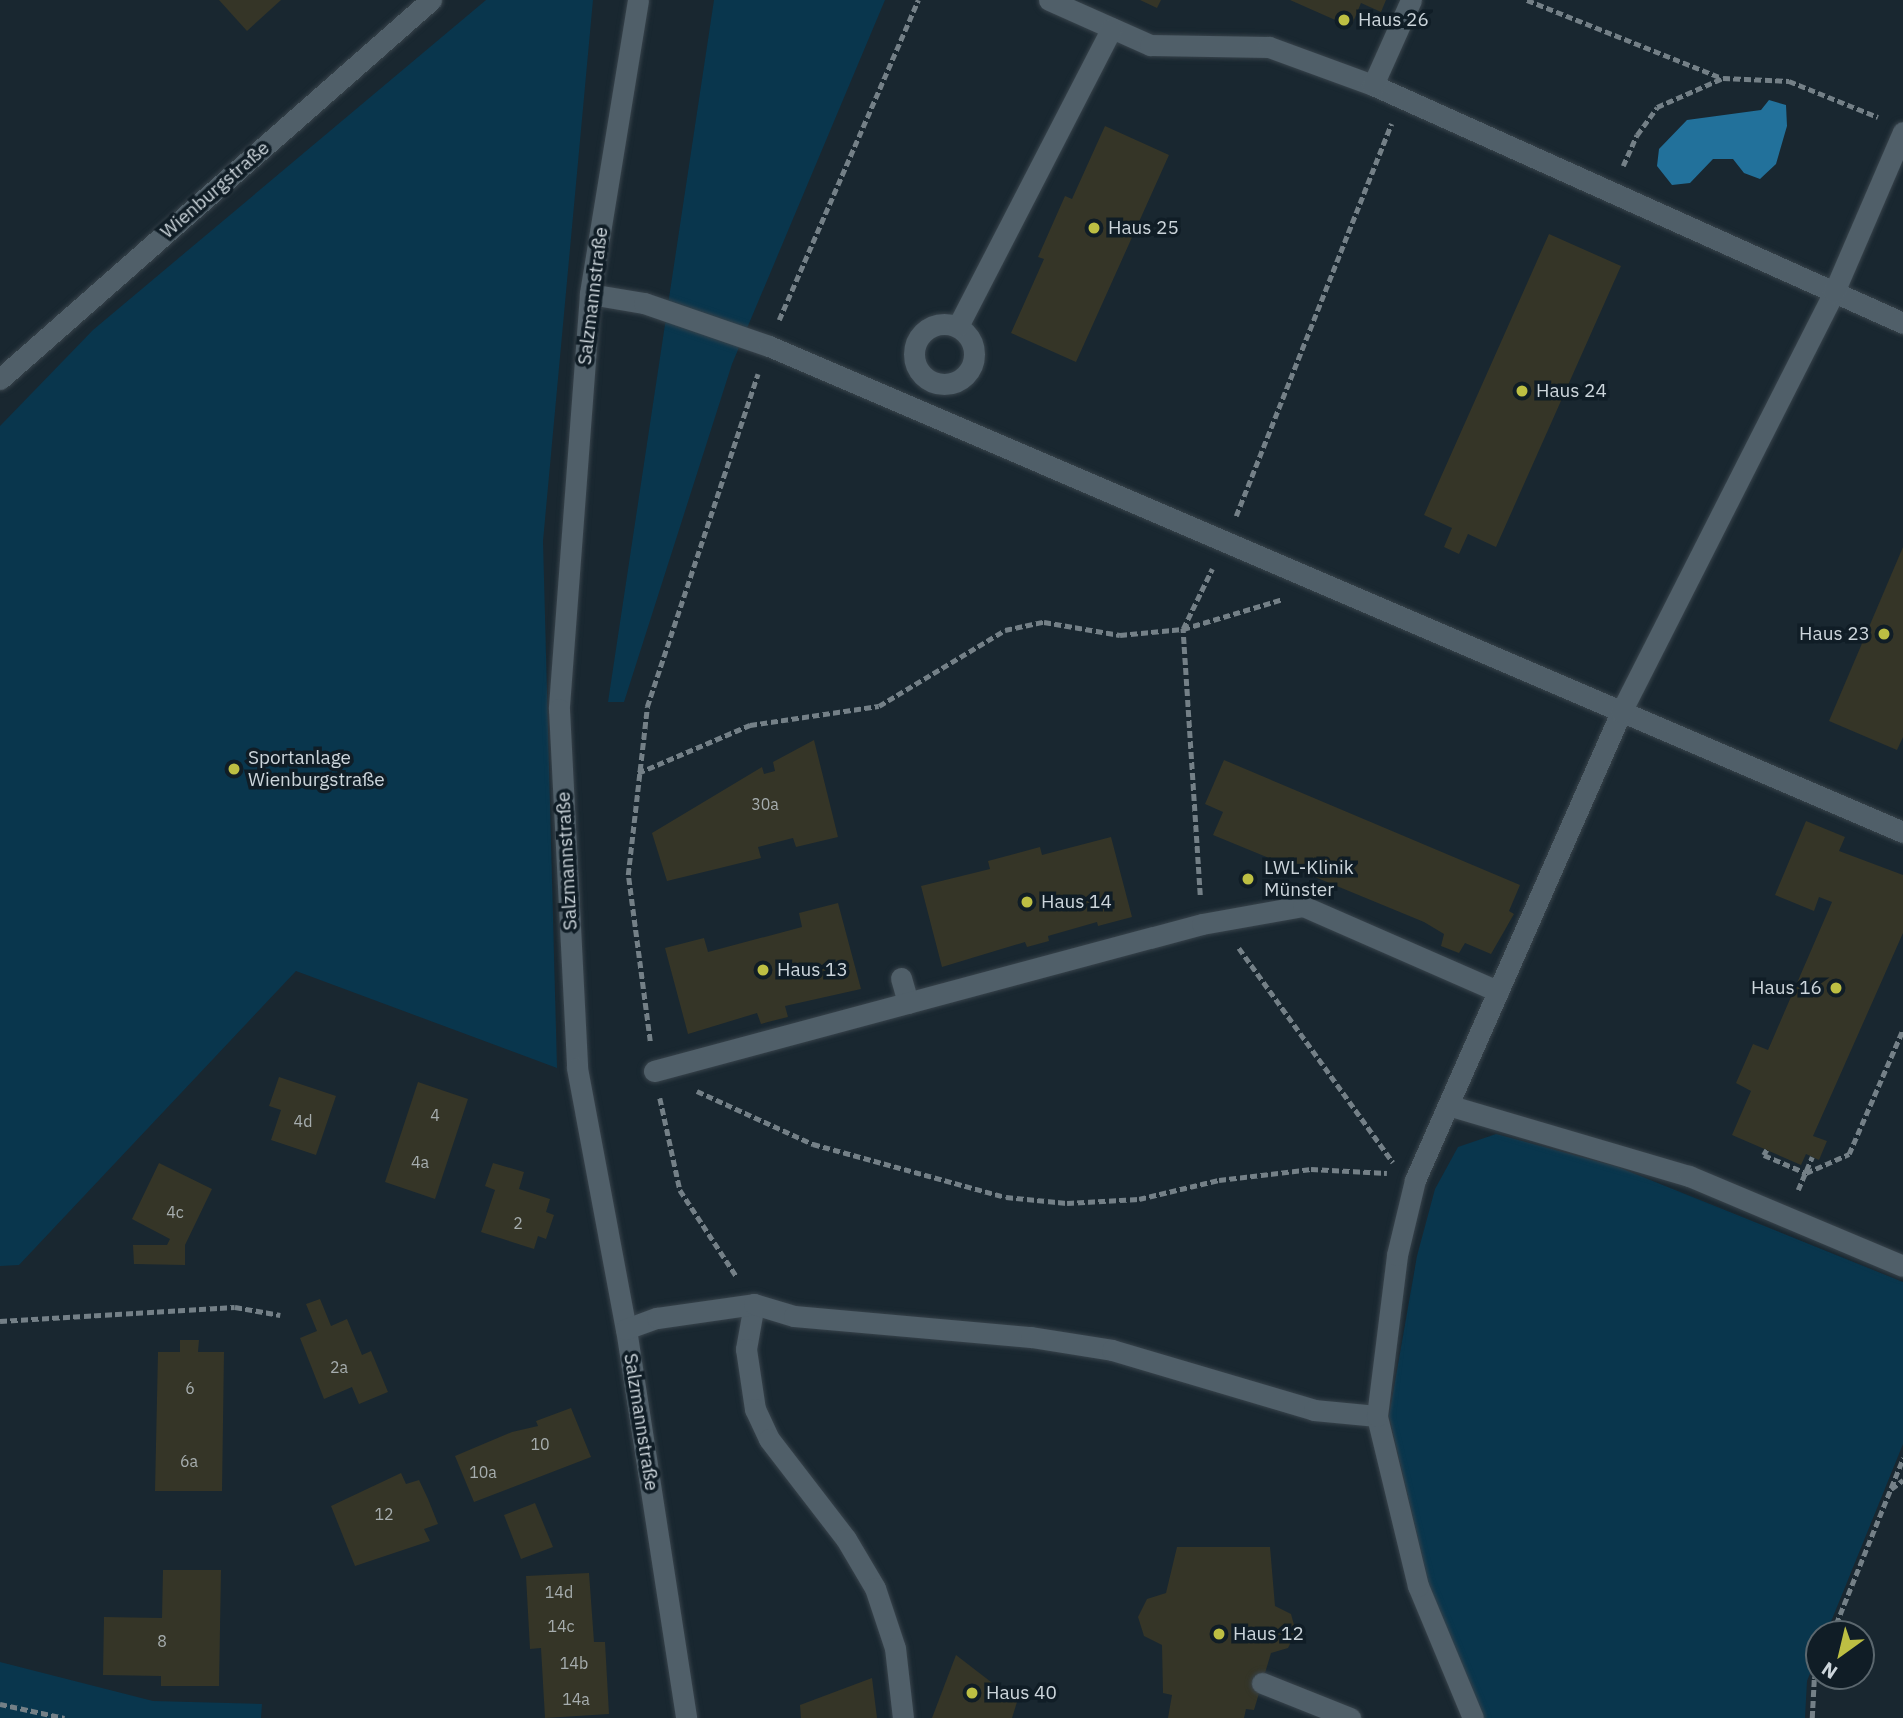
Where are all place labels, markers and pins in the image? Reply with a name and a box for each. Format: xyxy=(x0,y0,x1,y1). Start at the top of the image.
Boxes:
place label: Haus 26 xyxy=(1358,9,1429,31)
marker: Haus 26 xyxy=(1336,12,1352,28)
place label: Haus 25 xyxy=(1108,217,1179,239)
marker: Haus 25 xyxy=(1086,220,1102,236)
place label: Haus 24 xyxy=(1536,380,1607,402)
marker: Haus 24 xyxy=(1514,383,1530,399)
place label: Haus 23 xyxy=(1799,623,1870,645)
marker: Haus 23 xyxy=(1876,626,1892,642)
place label: Sportanlage Wienburgstraße xyxy=(248,747,385,791)
marker: Sportanlage Wienburgstraße xyxy=(226,761,242,777)
place label: LWL-Klinik Münster xyxy=(1264,857,1354,901)
marker: LWL-Klinik Münster xyxy=(1238,869,1258,889)
place label: Haus 14 xyxy=(1041,891,1112,913)
marker: Haus 14 xyxy=(1019,894,1035,910)
place label: Haus 13 xyxy=(777,959,848,981)
marker: Haus 13 xyxy=(755,962,771,978)
place label: Haus 16 xyxy=(1751,977,1822,999)
marker: Haus 16 xyxy=(1828,980,1844,996)
place label: Haus 12 xyxy=(1233,1623,1304,1645)
marker: Haus 12 xyxy=(1211,1626,1227,1642)
place label: Haus 40 xyxy=(986,1682,1057,1704)
marker: Haus 40 xyxy=(964,1685,980,1701)

